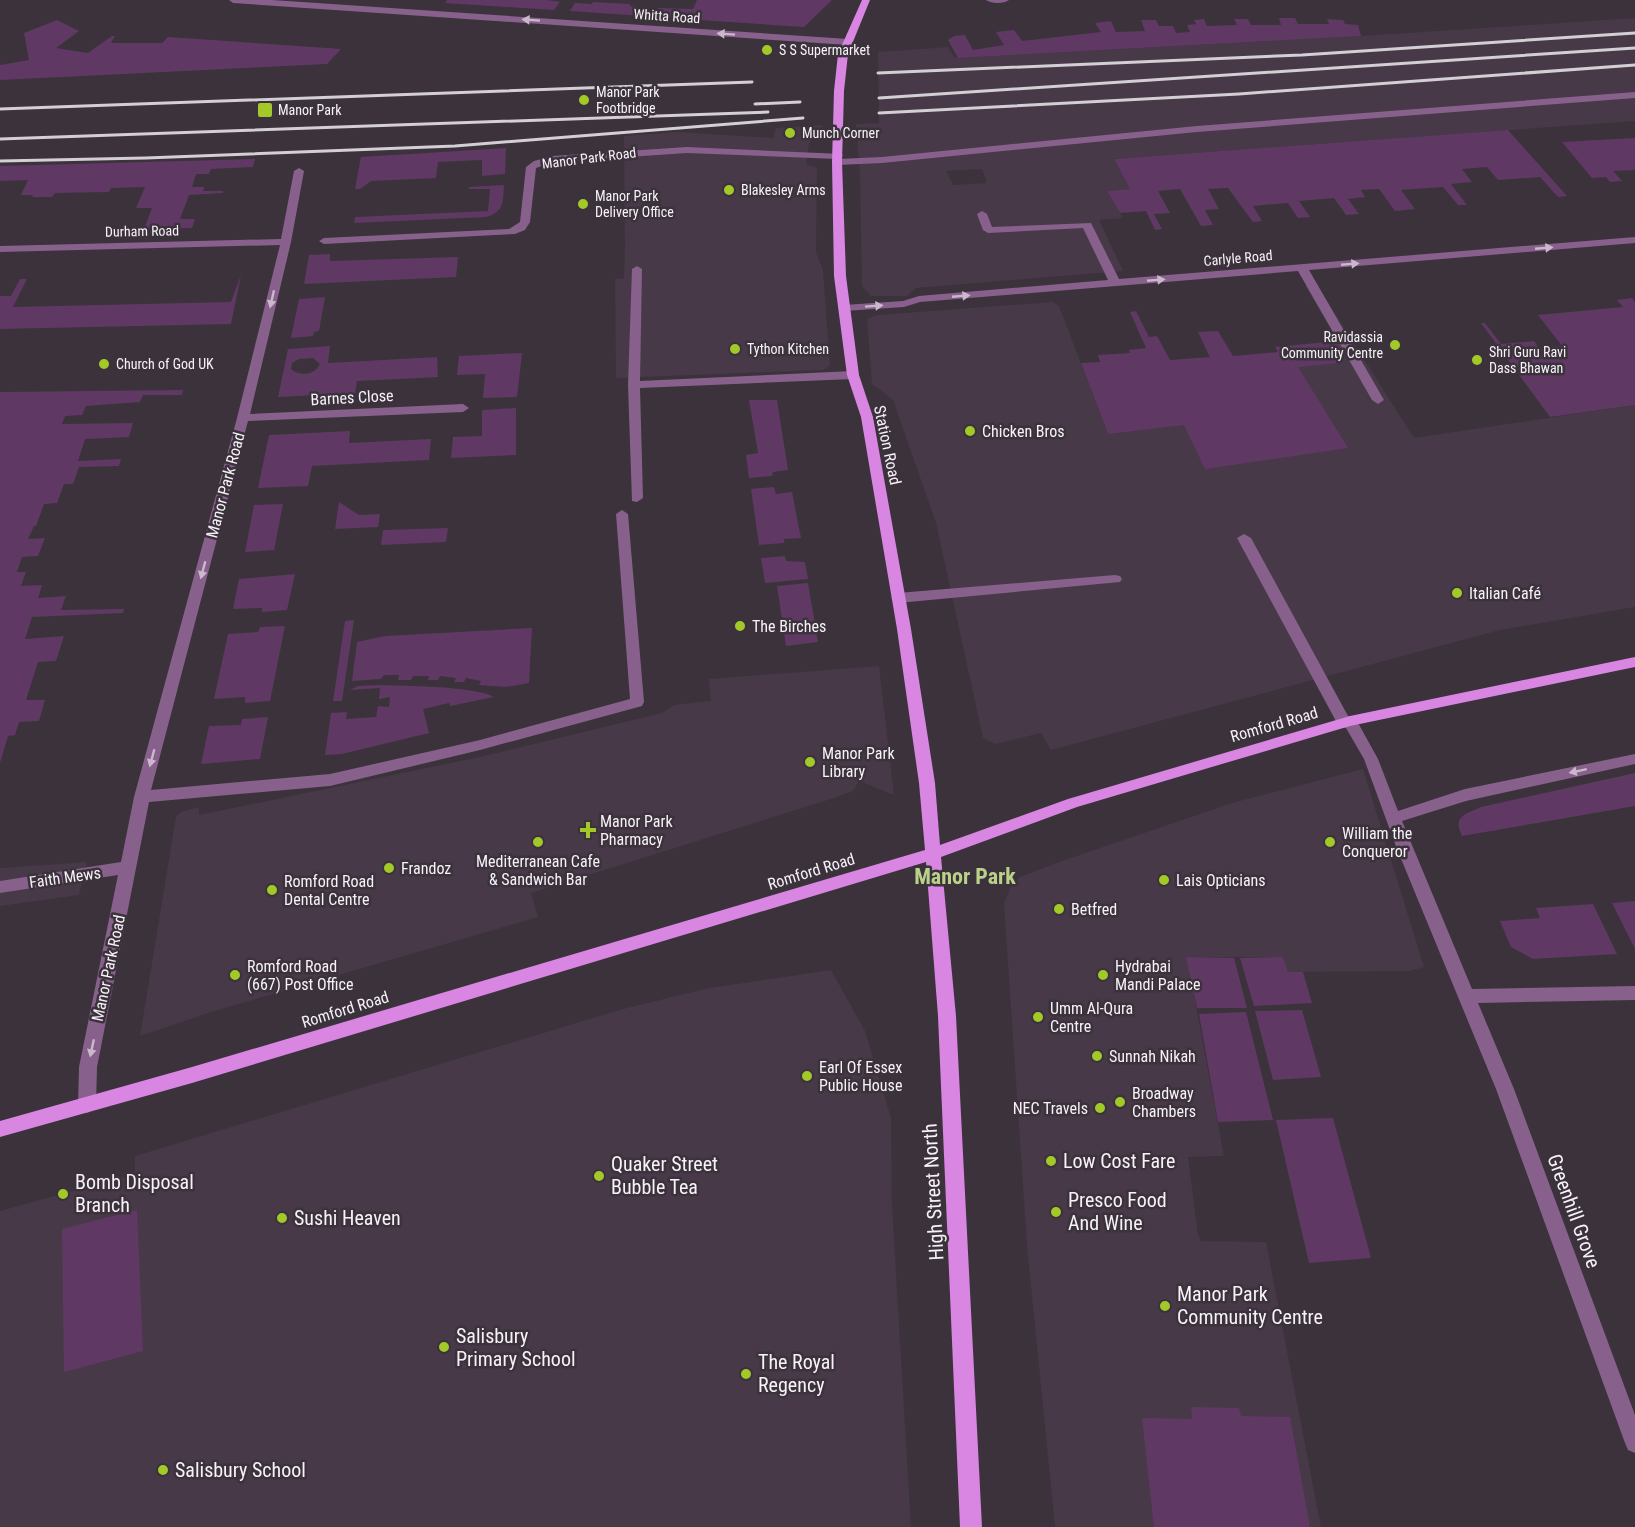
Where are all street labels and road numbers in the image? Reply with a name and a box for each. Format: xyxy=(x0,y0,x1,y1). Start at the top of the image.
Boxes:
street label: Whitta Road xyxy=(633,6,701,26)
street label: Manor Park Road xyxy=(541,144,637,172)
street label: Durham Road xyxy=(105,222,179,240)
street label: Carlyle Road xyxy=(1203,247,1273,269)
street label: Barnes Close xyxy=(310,386,394,409)
street label: Station Road xyxy=(870,404,905,487)
street label: Manor Park Road xyxy=(202,430,249,540)
street label: Romford Road xyxy=(1228,703,1320,746)
street label: Romford Road xyxy=(765,849,857,894)
street label: Faith Mews xyxy=(28,863,102,892)
street label: Manor Park Road xyxy=(88,913,129,1023)
street label: Romford Road xyxy=(299,987,391,1032)
street label: High Street North xyxy=(917,1123,949,1261)
street label: Greenhill Grove xyxy=(1542,1151,1606,1271)

